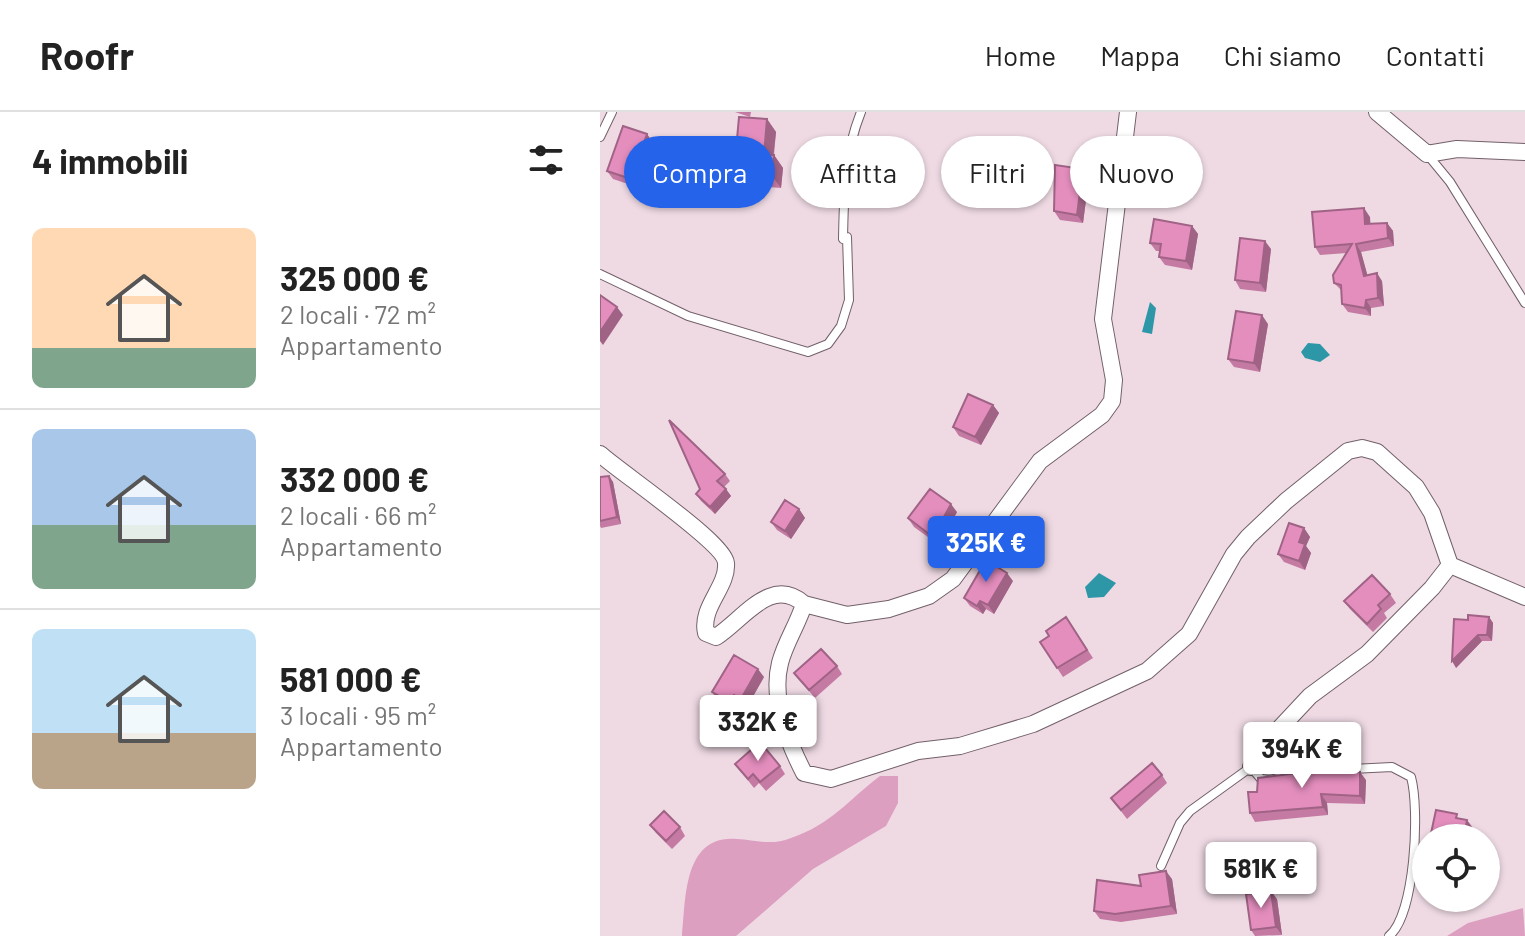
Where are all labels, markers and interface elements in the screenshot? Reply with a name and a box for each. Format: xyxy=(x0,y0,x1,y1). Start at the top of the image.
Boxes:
text: Roofr xyxy=(40,32,134,78)
text: Home xyxy=(985,38,1056,72)
text: Mappa xyxy=(1100,38,1180,72)
text: Chi siamo xyxy=(1224,38,1342,72)
text: Contatti xyxy=(1386,38,1485,72)
chip: Compra xyxy=(624,136,775,208)
chip: Affitta xyxy=(791,136,925,208)
chip: Filtri xyxy=(941,136,1054,208)
chip: Nuovo xyxy=(1070,136,1203,208)
icon: filters xyxy=(524,138,568,182)
text: 4 immobili xyxy=(32,140,189,181)
text: 325 000 € xyxy=(280,257,429,298)
icon: home xyxy=(96,260,192,356)
text: 2 locali · 72 m² xyxy=(280,298,436,329)
text: Appartamento xyxy=(280,329,443,360)
text: 332 000 € xyxy=(280,458,429,499)
icon: home xyxy=(96,461,192,557)
text: 2 locali · 66 m² xyxy=(280,499,437,530)
pin: 325K € xyxy=(921,516,1051,584)
text: 325K € xyxy=(946,526,1026,557)
text: Appartamento xyxy=(280,530,443,561)
text: 581 000 € xyxy=(280,658,422,699)
icon: home xyxy=(96,661,192,757)
pin: 332K € xyxy=(693,695,823,763)
text: 3 locali · 95 m² xyxy=(280,699,436,730)
text: 332K € xyxy=(718,705,798,736)
pin: 394K € xyxy=(1237,722,1367,790)
text: Appartamento xyxy=(280,730,443,761)
text: 394K € xyxy=(1261,732,1343,763)
map controls xyxy=(1412,824,1500,912)
button: locate xyxy=(1412,824,1500,912)
pin: 581K € xyxy=(1196,842,1326,910)
text: 581K € xyxy=(1224,852,1298,883)

